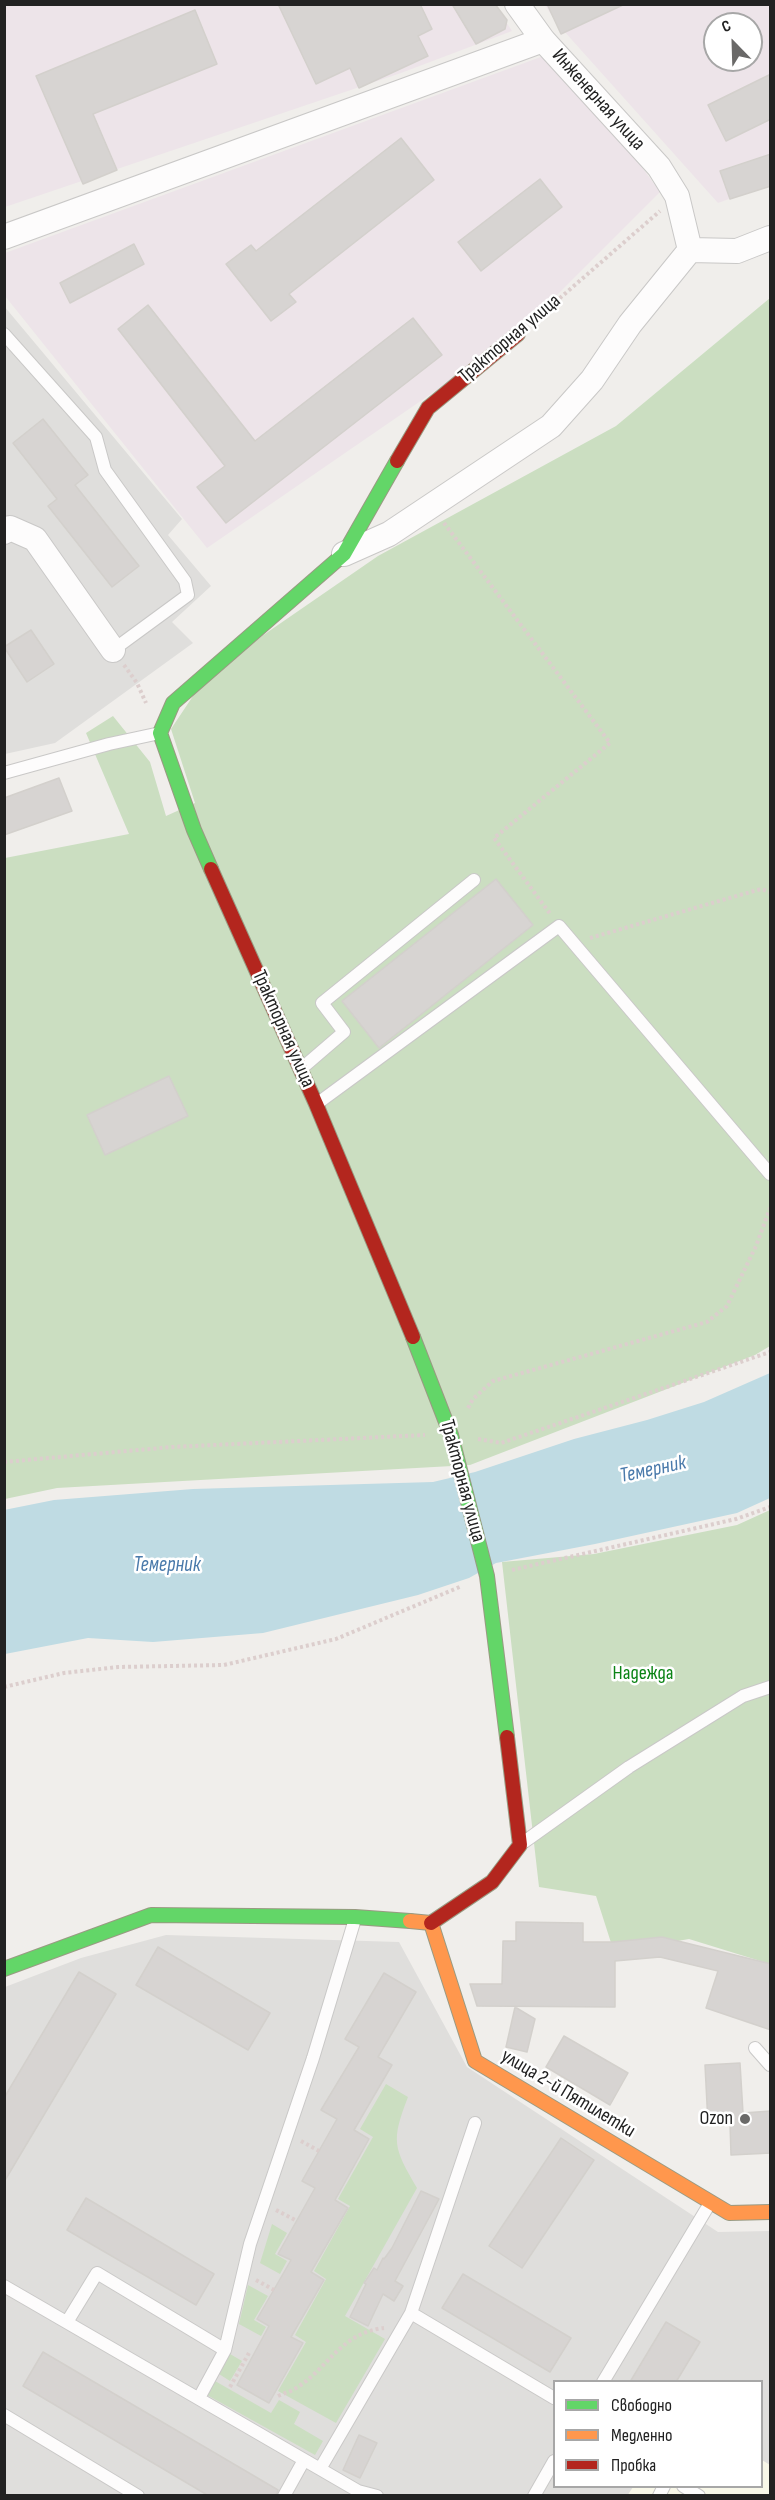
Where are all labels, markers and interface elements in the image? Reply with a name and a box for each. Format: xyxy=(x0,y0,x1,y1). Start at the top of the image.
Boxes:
north arrow xyxy=(703,12,763,72)
text: С xyxy=(719,16,734,37)
street label: Инженерная улица xyxy=(546,44,650,156)
street label: Тракторная улица xyxy=(454,289,566,389)
street label: Тракторная улица xyxy=(246,967,320,1091)
street label: Тракторная улица xyxy=(434,1417,490,1545)
water label: Темерник xyxy=(618,1451,688,1489)
water label: Темерник xyxy=(134,1553,200,1579)
park label: Надежда xyxy=(613,1662,673,1686)
street label: улица 2-й Пятилетки xyxy=(497,2044,639,2144)
place label: Ozon xyxy=(699,2107,733,2131)
marker: Ozon xyxy=(738,2112,752,2126)
legend xyxy=(553,2380,763,2488)
text: Свободно xyxy=(611,2395,672,2416)
text: Медленно xyxy=(611,2425,673,2446)
text: Пробка xyxy=(611,2455,656,2476)

